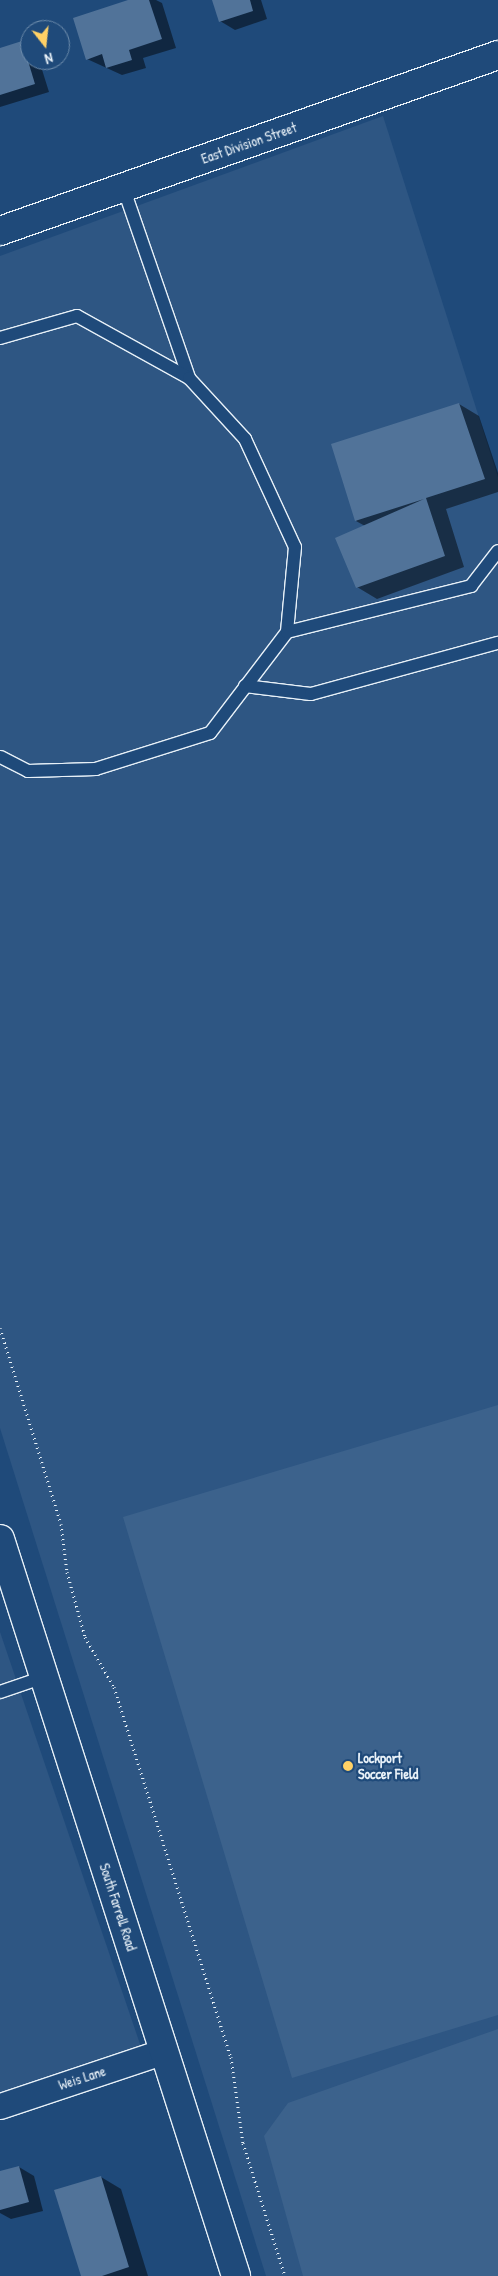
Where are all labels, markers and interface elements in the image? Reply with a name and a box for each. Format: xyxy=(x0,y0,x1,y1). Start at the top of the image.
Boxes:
north arrow xyxy=(20,20,70,70)
text: N xyxy=(43,49,55,69)
street label: East Division Street xyxy=(199,119,299,167)
place label: Lockport Soccer Field xyxy=(358,1750,418,1782)
marker: Lockport Soccer Field xyxy=(342,1760,354,1772)
street label: South Farrell Road xyxy=(96,1861,140,1953)
street label: Weis Lane xyxy=(56,2063,108,2093)

